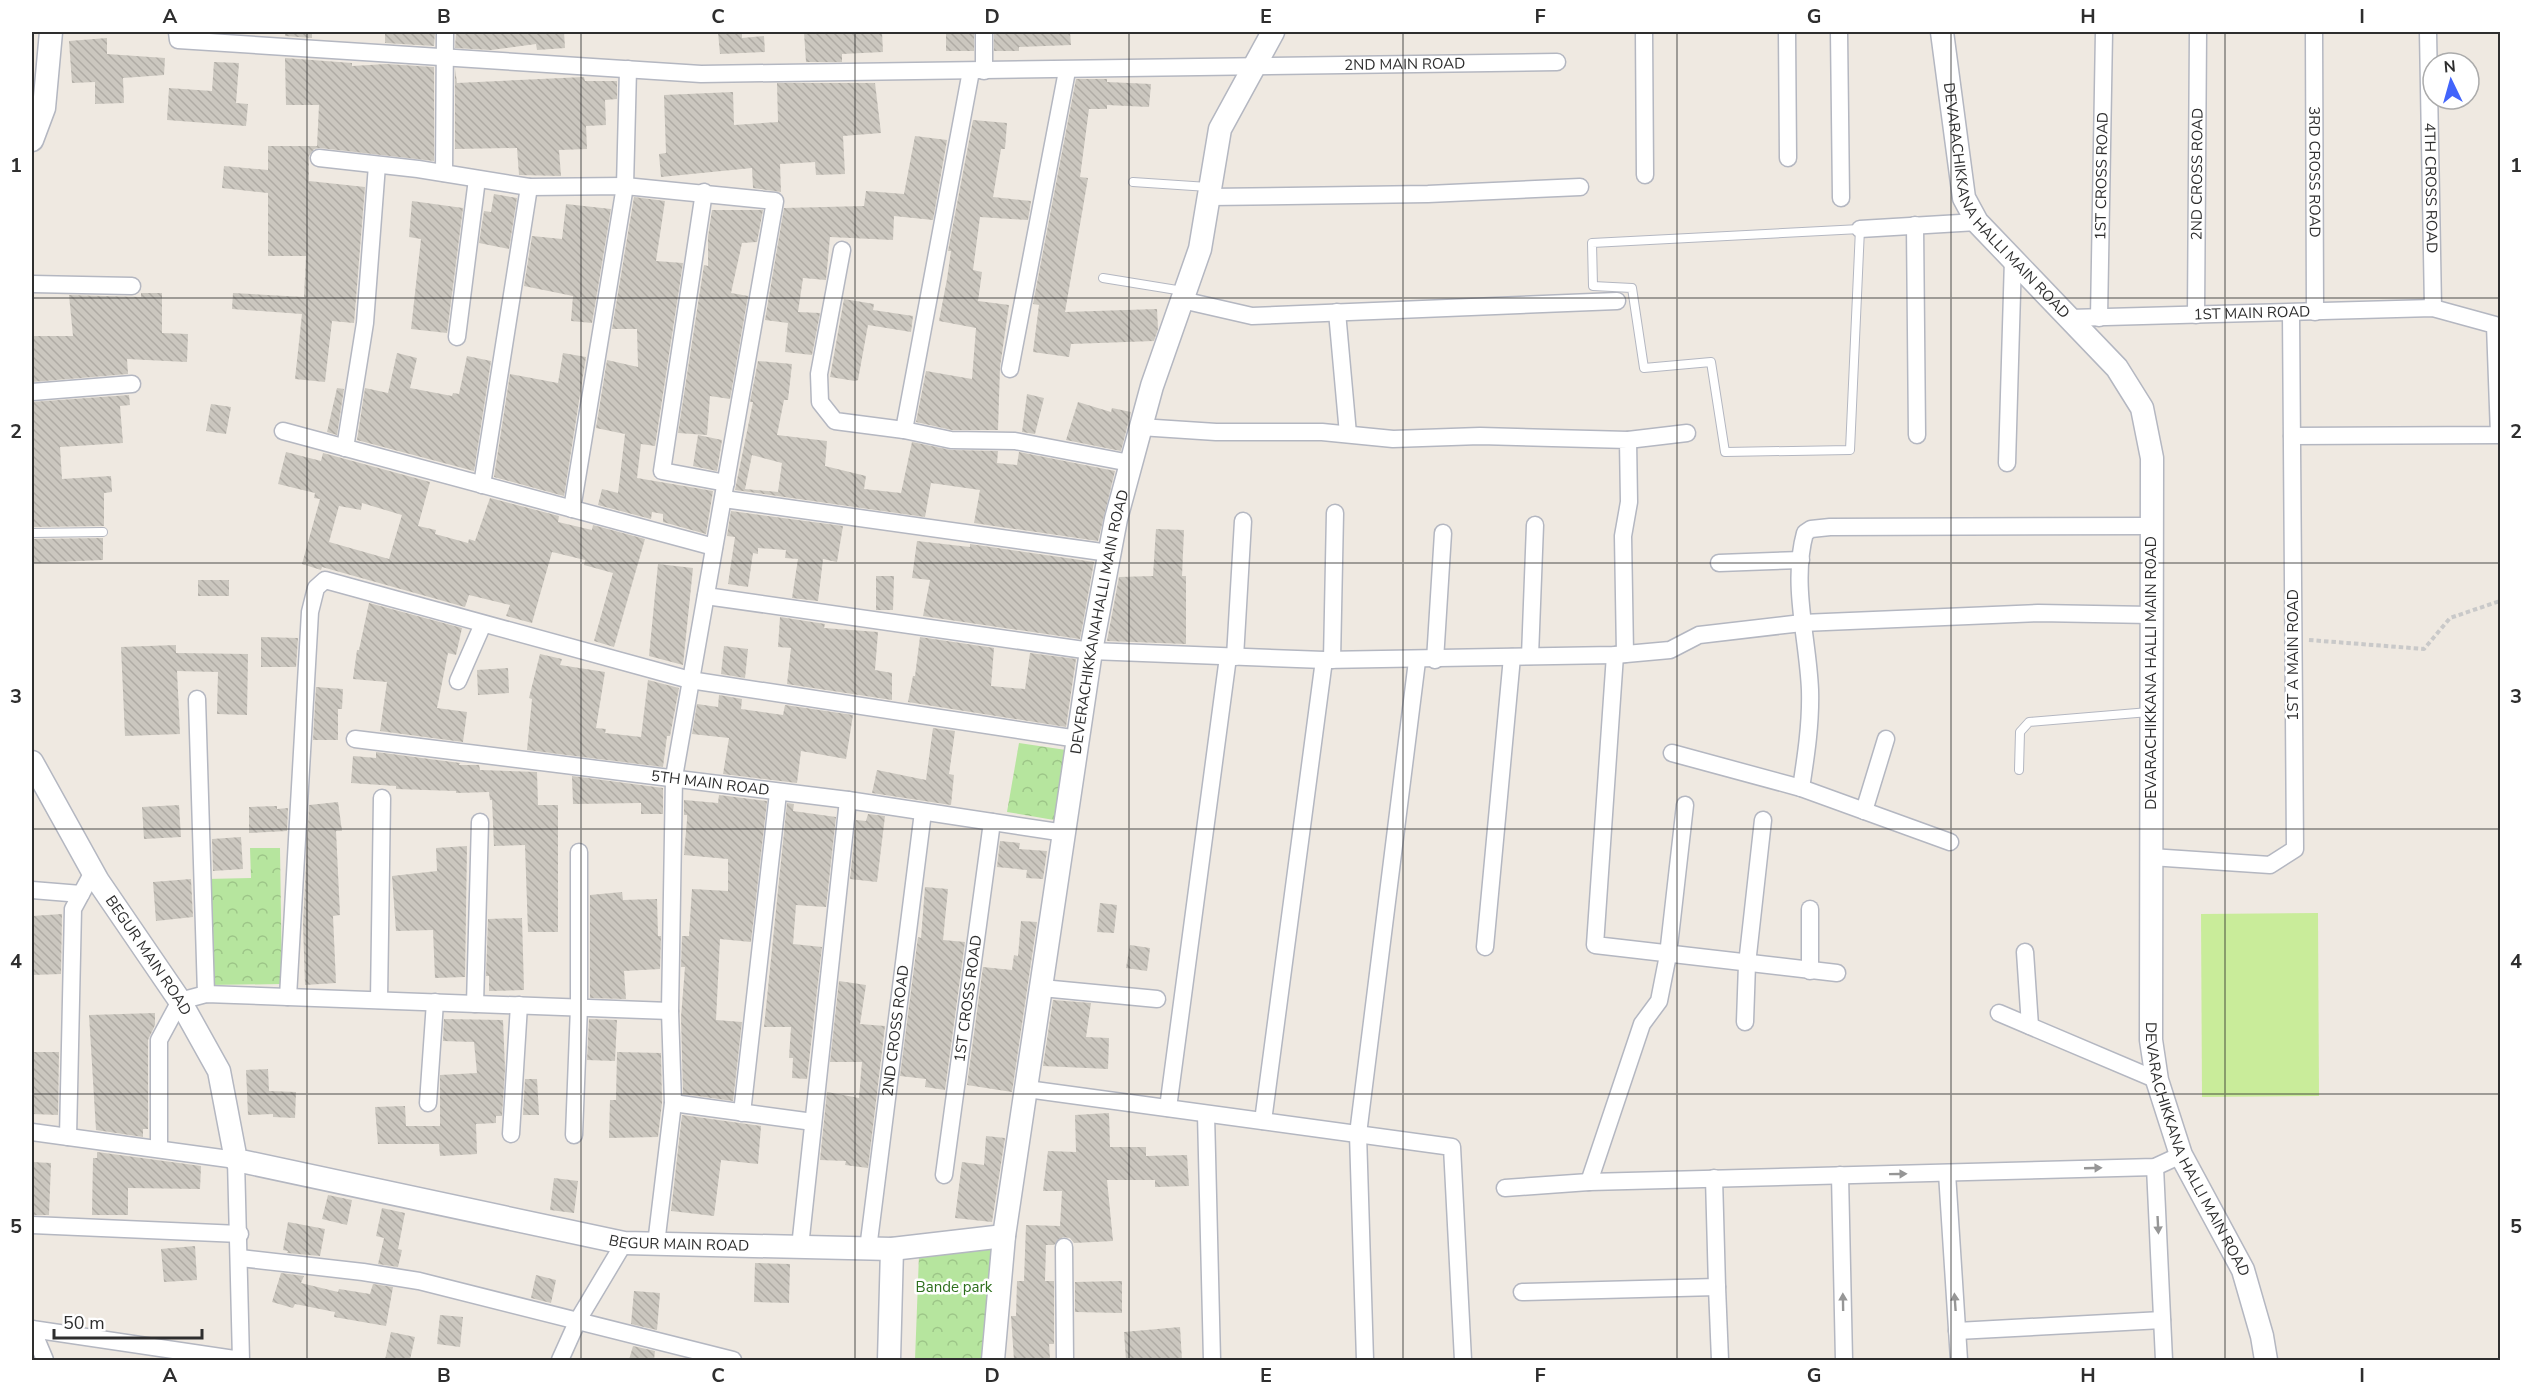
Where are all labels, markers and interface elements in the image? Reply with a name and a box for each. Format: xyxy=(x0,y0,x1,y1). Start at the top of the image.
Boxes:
text: A xyxy=(163,3,178,30)
text: B xyxy=(437,3,451,30)
text: C xyxy=(711,3,725,30)
text: D xyxy=(984,3,1000,30)
text: E xyxy=(1260,3,1272,30)
text: F xyxy=(1534,3,1546,30)
text: G xyxy=(1807,3,1821,30)
text: H xyxy=(2080,3,2096,30)
text: I xyxy=(2359,3,2365,30)
north arrow xyxy=(2421,51,2481,111)
street label: 2ND MAIN ROAD xyxy=(1344,53,1465,75)
text: N xyxy=(2443,56,2457,79)
street label: DEVARACHIKKANA HALLI MAIN ROAD xyxy=(1939,81,2074,323)
street label: 3RD CROSS ROAD xyxy=(2304,106,2325,238)
street label: 2ND CROSS ROAD xyxy=(2187,108,2207,240)
street label: 1ST CROSS ROAD xyxy=(2090,112,2113,240)
street label: 4TH CROSS ROAD xyxy=(2420,122,2442,253)
text: 1 xyxy=(10,152,22,179)
text: 1 xyxy=(2510,152,2522,179)
street label: 1ST MAIN ROAD xyxy=(2193,301,2311,325)
text: 2 xyxy=(10,418,22,445)
text: 2 xyxy=(2510,418,2522,445)
street label: DEVERACHIKKANAHALLI MAIN ROAD xyxy=(1066,487,1133,756)
street label: DEVARACHIKKANA HALLI MAIN ROAD xyxy=(2141,536,2161,810)
street label: 1ST A MAIN ROAD xyxy=(2283,589,2303,721)
text: 3 xyxy=(10,683,22,710)
text: 3 xyxy=(2510,683,2522,710)
street label: 5TH MAIN ROAD xyxy=(650,766,771,800)
street label: BEGUR MAIN ROAD xyxy=(101,892,196,1019)
street label: 1ST CROSS ROAD xyxy=(949,934,987,1063)
text: 4 xyxy=(10,948,22,975)
text: 4 xyxy=(2510,948,2522,975)
street label: 2ND CROSS ROAD xyxy=(877,964,914,1098)
street label: DEVARACHIKKANA HALLI MAIN ROAD xyxy=(2141,1022,2254,1278)
one-way arrow xyxy=(2084,1164,2103,1173)
one-way arrow xyxy=(1889,1169,1908,1179)
text: 5 xyxy=(10,1213,22,1240)
text: 5 xyxy=(2510,1213,2522,1240)
one-way arrow xyxy=(2153,1216,2162,1235)
street label: BEGUR MAIN ROAD xyxy=(607,1230,750,1256)
park label: Bande park xyxy=(916,1277,993,1297)
one-way arrow xyxy=(1838,1293,1847,1312)
one-way arrow xyxy=(1951,1293,1960,1312)
scale bar xyxy=(54,1302,202,1340)
text: 50 m xyxy=(63,1311,105,1335)
text: A xyxy=(163,1362,178,1389)
text: B xyxy=(437,1362,451,1389)
text: C xyxy=(711,1362,725,1389)
text: D xyxy=(984,1362,1000,1389)
text: E xyxy=(1260,1362,1272,1389)
text: F xyxy=(1534,1362,1546,1389)
text: G xyxy=(1807,1362,1821,1389)
text: H xyxy=(2080,1362,2096,1389)
text: I xyxy=(2359,1362,2365,1389)

